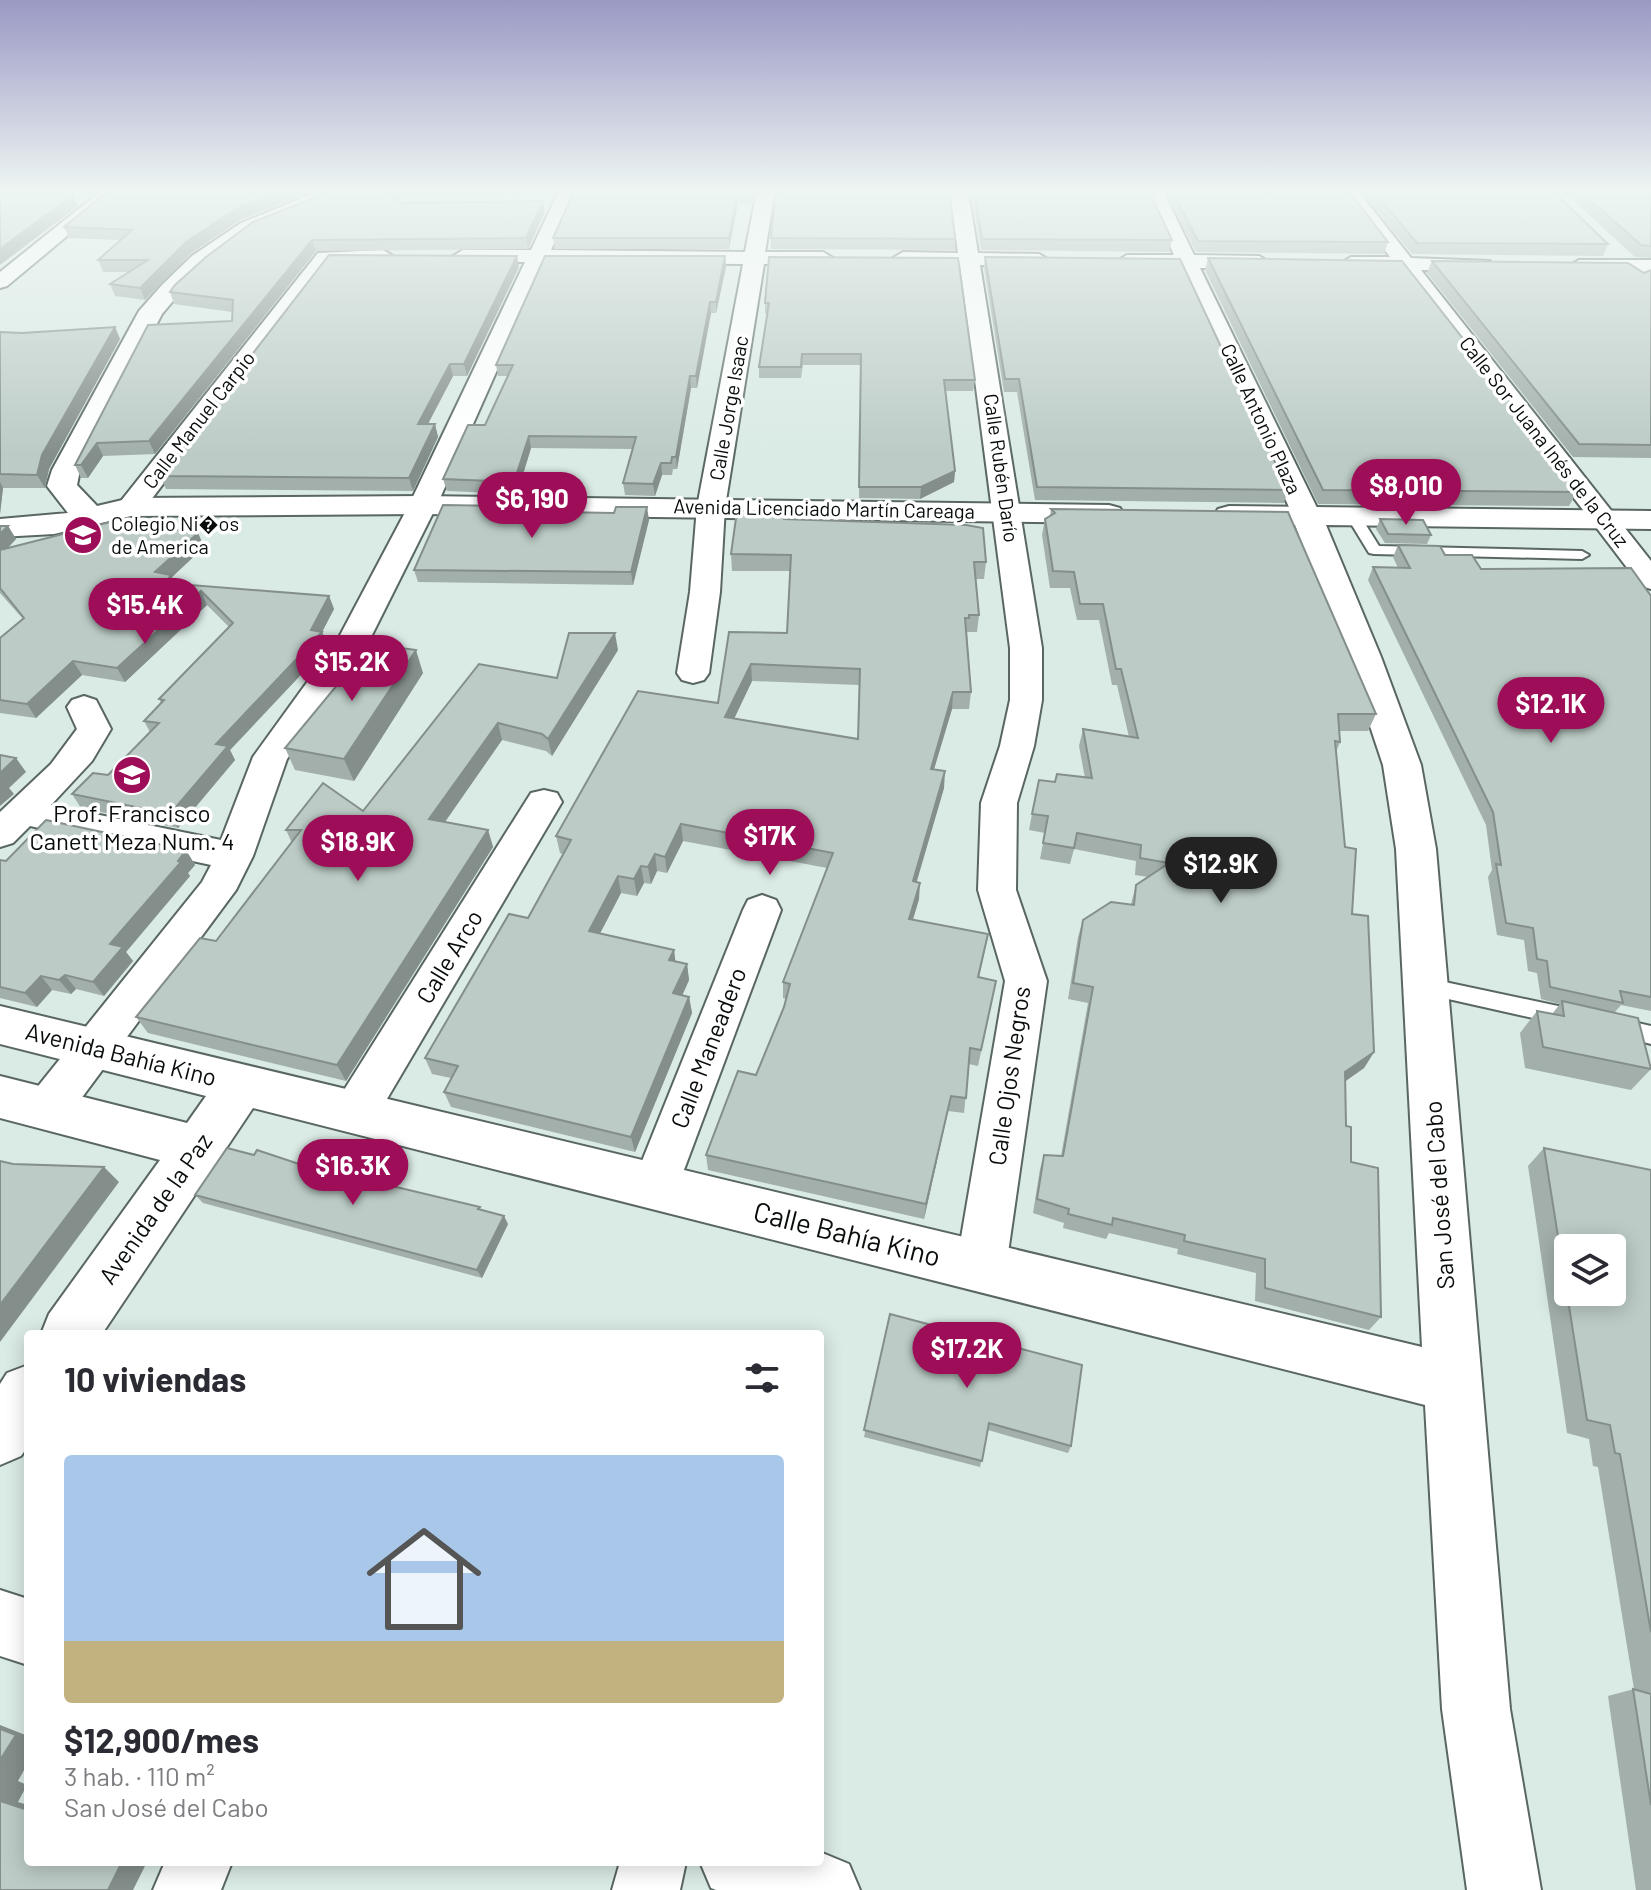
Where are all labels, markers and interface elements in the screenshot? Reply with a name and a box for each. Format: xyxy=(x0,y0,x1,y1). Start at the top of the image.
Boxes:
street label: Calle Sor Juana Inés de la Cruz xyxy=(1455,331,1635,552)
street label: Calle Jorge Isaac xyxy=(703,334,753,482)
street label: Calle Antonio Plaza xyxy=(1216,339,1307,498)
street label: Calle Manuel Carpio xyxy=(137,346,259,493)
street label: Calle Rubén Darío xyxy=(980,392,1024,544)
pin: $8,010 xyxy=(1341,459,1471,527)
text: $8,010 xyxy=(1369,469,1443,500)
pin: $6,190 xyxy=(467,472,597,540)
text: $6,190 xyxy=(495,482,569,513)
street label: Avenida Licenciado Martín Careaga xyxy=(673,493,975,523)
place label: Colegio Ni�os de America xyxy=(111,511,239,558)
school or university icon: Colegio Ni�os de America xyxy=(62,514,104,556)
pin: $15.4K xyxy=(80,578,210,646)
text: $15.4K xyxy=(106,588,184,619)
pin: $15.2K xyxy=(287,635,417,703)
text: $15.2K xyxy=(314,645,390,676)
pin: $12.1K xyxy=(1486,677,1616,745)
text: $12.1K xyxy=(1515,687,1587,718)
school or university icon: Prof. Francisco Canett Meza Num. 4 xyxy=(111,754,153,796)
place label: Prof. Francisco Canett Meza Num. 4 xyxy=(29,798,235,855)
pin: $17K xyxy=(723,809,817,877)
pin: $18.9K xyxy=(293,815,423,883)
text: $17K xyxy=(743,819,797,850)
text: $18.9K xyxy=(320,825,396,856)
pin: $12.9K xyxy=(1156,837,1286,905)
text: $12.9K xyxy=(1183,847,1259,878)
street label: Calle Arco xyxy=(410,904,488,1008)
street label: Calle Maneadero xyxy=(664,963,752,1132)
street label: Calle Ojos Negros xyxy=(982,984,1035,1167)
street label: Avenida Bahía Kino xyxy=(23,1016,220,1091)
street label: San José del Cabo xyxy=(1417,1100,1460,1290)
street label: Avenida de la Paz xyxy=(92,1127,217,1289)
pin: $16.3K xyxy=(288,1139,418,1207)
text: $16.3K xyxy=(315,1149,391,1180)
street label: Calle Bahía Kino xyxy=(750,1193,944,1273)
map controls xyxy=(1554,1234,1626,1306)
button: layers xyxy=(1554,1234,1626,1306)
pin: $17.2K xyxy=(902,1322,1032,1390)
text: $17.2K xyxy=(930,1332,1004,1363)
icon: filters xyxy=(740,1356,784,1400)
text: 10 viviendas xyxy=(64,1358,246,1399)
icon: home xyxy=(352,1507,496,1651)
text: $12,900/mes xyxy=(64,1719,259,1760)
text: 3 hab. · 110 m² xyxy=(64,1760,215,1791)
text: San José del Cabo xyxy=(64,1791,269,1822)

